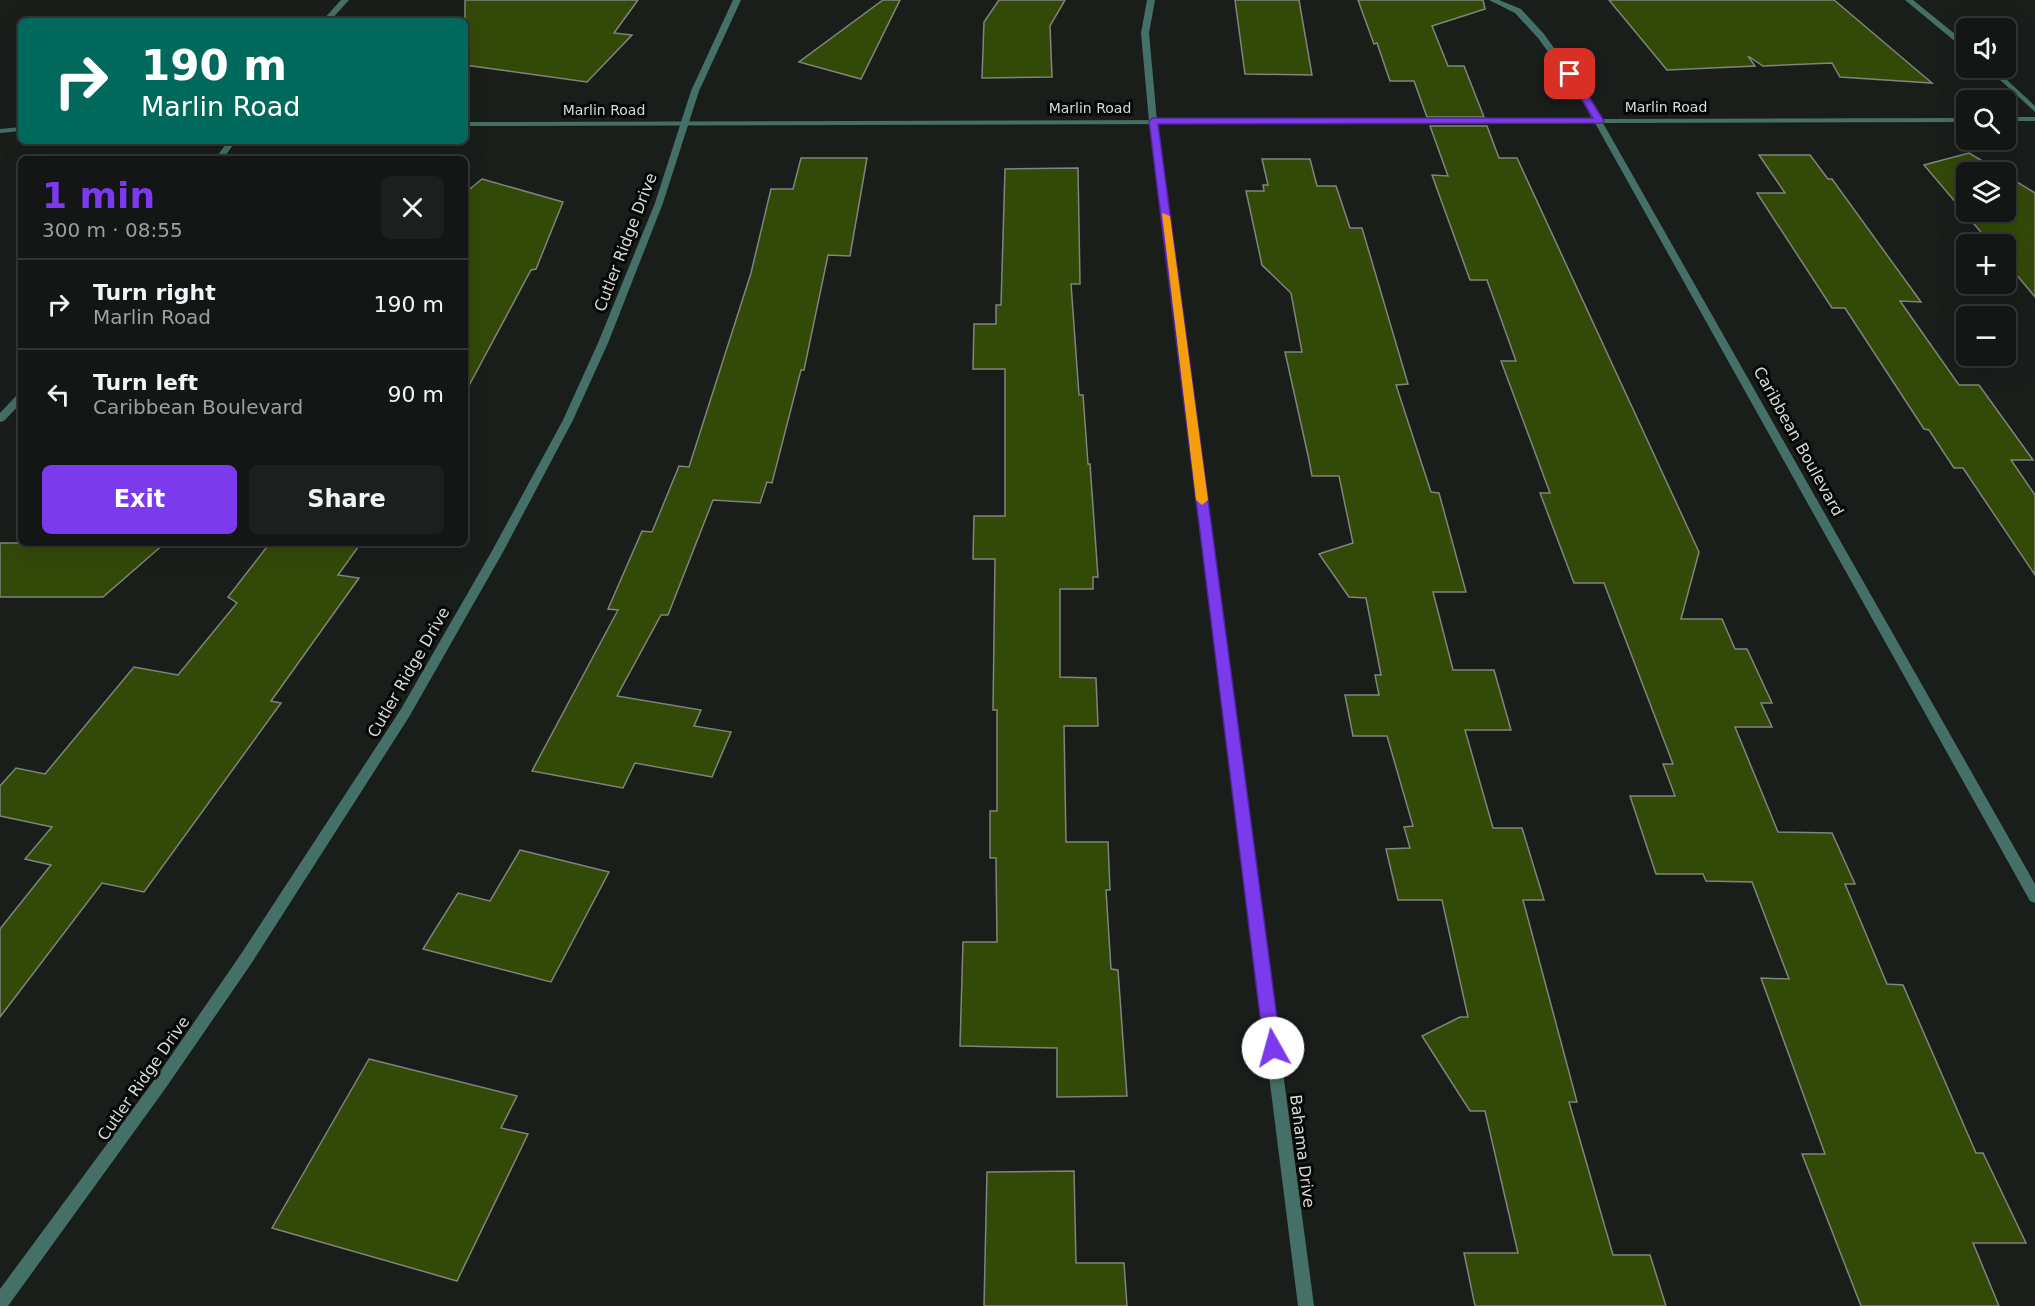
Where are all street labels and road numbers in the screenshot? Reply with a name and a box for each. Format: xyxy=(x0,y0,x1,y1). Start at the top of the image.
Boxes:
street label: Marlin Road xyxy=(1625,99,1707,115)
street label: Marlin Road xyxy=(1049,100,1131,116)
street label: Marlin Road xyxy=(563,102,645,118)
street label: Cutler Ridge Drive xyxy=(590,170,661,314)
street label: Caribbean Boulevard xyxy=(1750,363,1848,519)
street label: Cutler Ridge Drive xyxy=(363,604,453,741)
street label: Cutler Ridge Drive xyxy=(93,1013,193,1144)
street label: Bahama Drive xyxy=(1286,1093,1319,1209)

